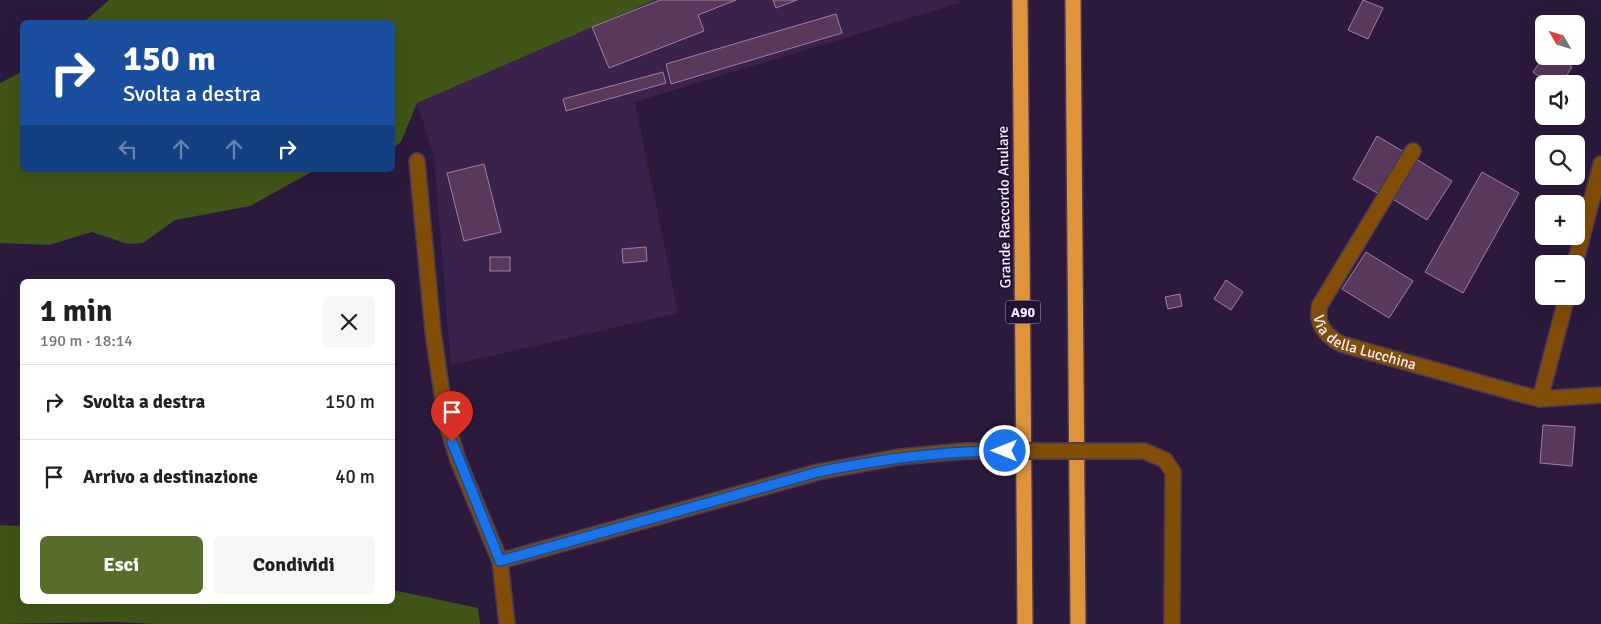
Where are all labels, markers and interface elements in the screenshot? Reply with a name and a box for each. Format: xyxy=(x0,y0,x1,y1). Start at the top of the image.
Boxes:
north arrow xyxy=(1535,15,1585,65)
map controls xyxy=(1535,15,1585,305)
text: 150 m xyxy=(123,37,216,80)
icon: right xyxy=(40,40,105,105)
button: sound xyxy=(1535,75,1585,125)
text: Svolta a destra xyxy=(123,80,261,107)
street label: Grande Raccordo Anulare xyxy=(994,126,1014,288)
icon: left xyxy=(114,135,142,163)
icon: ahead xyxy=(167,135,195,163)
icon: ahead xyxy=(220,135,248,163)
icon: right xyxy=(273,135,301,163)
button: search xyxy=(1535,135,1585,185)
button: + xyxy=(1535,195,1585,245)
button: − xyxy=(1535,255,1585,305)
text: 1 min xyxy=(40,293,112,330)
button: close xyxy=(323,296,375,348)
road number: A90 xyxy=(1006,300,1040,324)
street label: Via della Lucchina xyxy=(1310,313,1418,374)
text: 190 m · 18:14 xyxy=(40,331,133,351)
icon: right xyxy=(40,388,68,416)
text: Svolta a destra xyxy=(83,390,205,414)
text: 150 m xyxy=(325,390,375,414)
pin xyxy=(431,391,473,442)
icon: arrive xyxy=(438,398,466,426)
position arrow xyxy=(978,424,1030,476)
icon: arrive xyxy=(40,463,68,491)
text: Arrivo a destinazione xyxy=(83,465,258,489)
text: 40 m xyxy=(335,465,375,489)
button: Esci xyxy=(40,536,203,594)
button: Condividi xyxy=(213,536,375,594)

